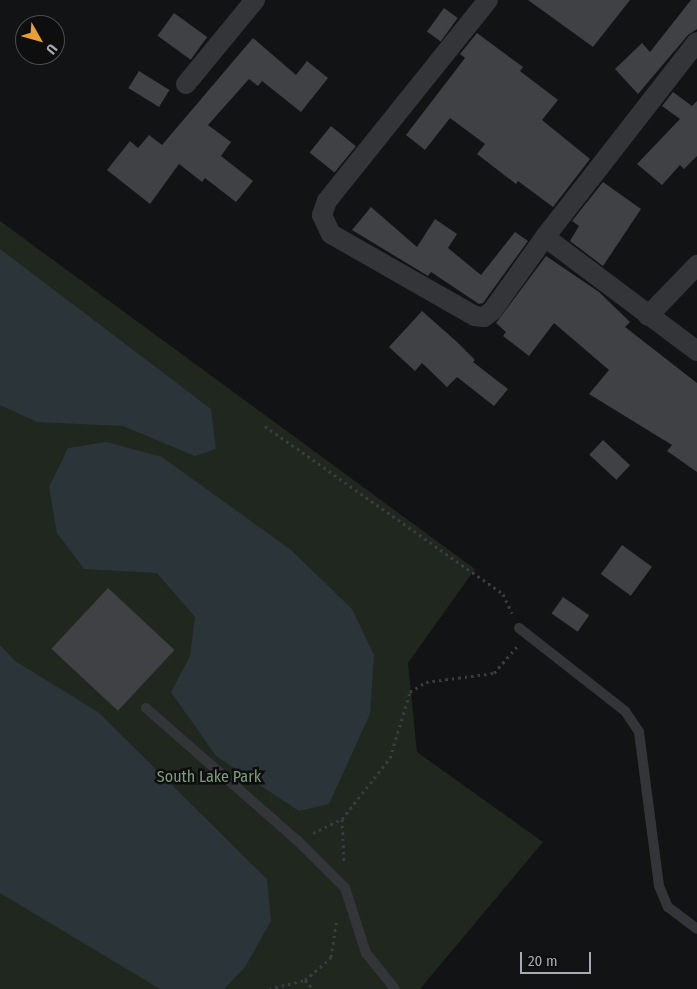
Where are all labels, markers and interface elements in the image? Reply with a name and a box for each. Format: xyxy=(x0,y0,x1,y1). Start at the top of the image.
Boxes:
north arrow xyxy=(15,15,65,65)
text: U xyxy=(42,40,61,57)
park label: South Lake Park xyxy=(157,767,261,787)
scale bar xyxy=(522,942,593,974)
text: 20 m xyxy=(528,952,558,970)

